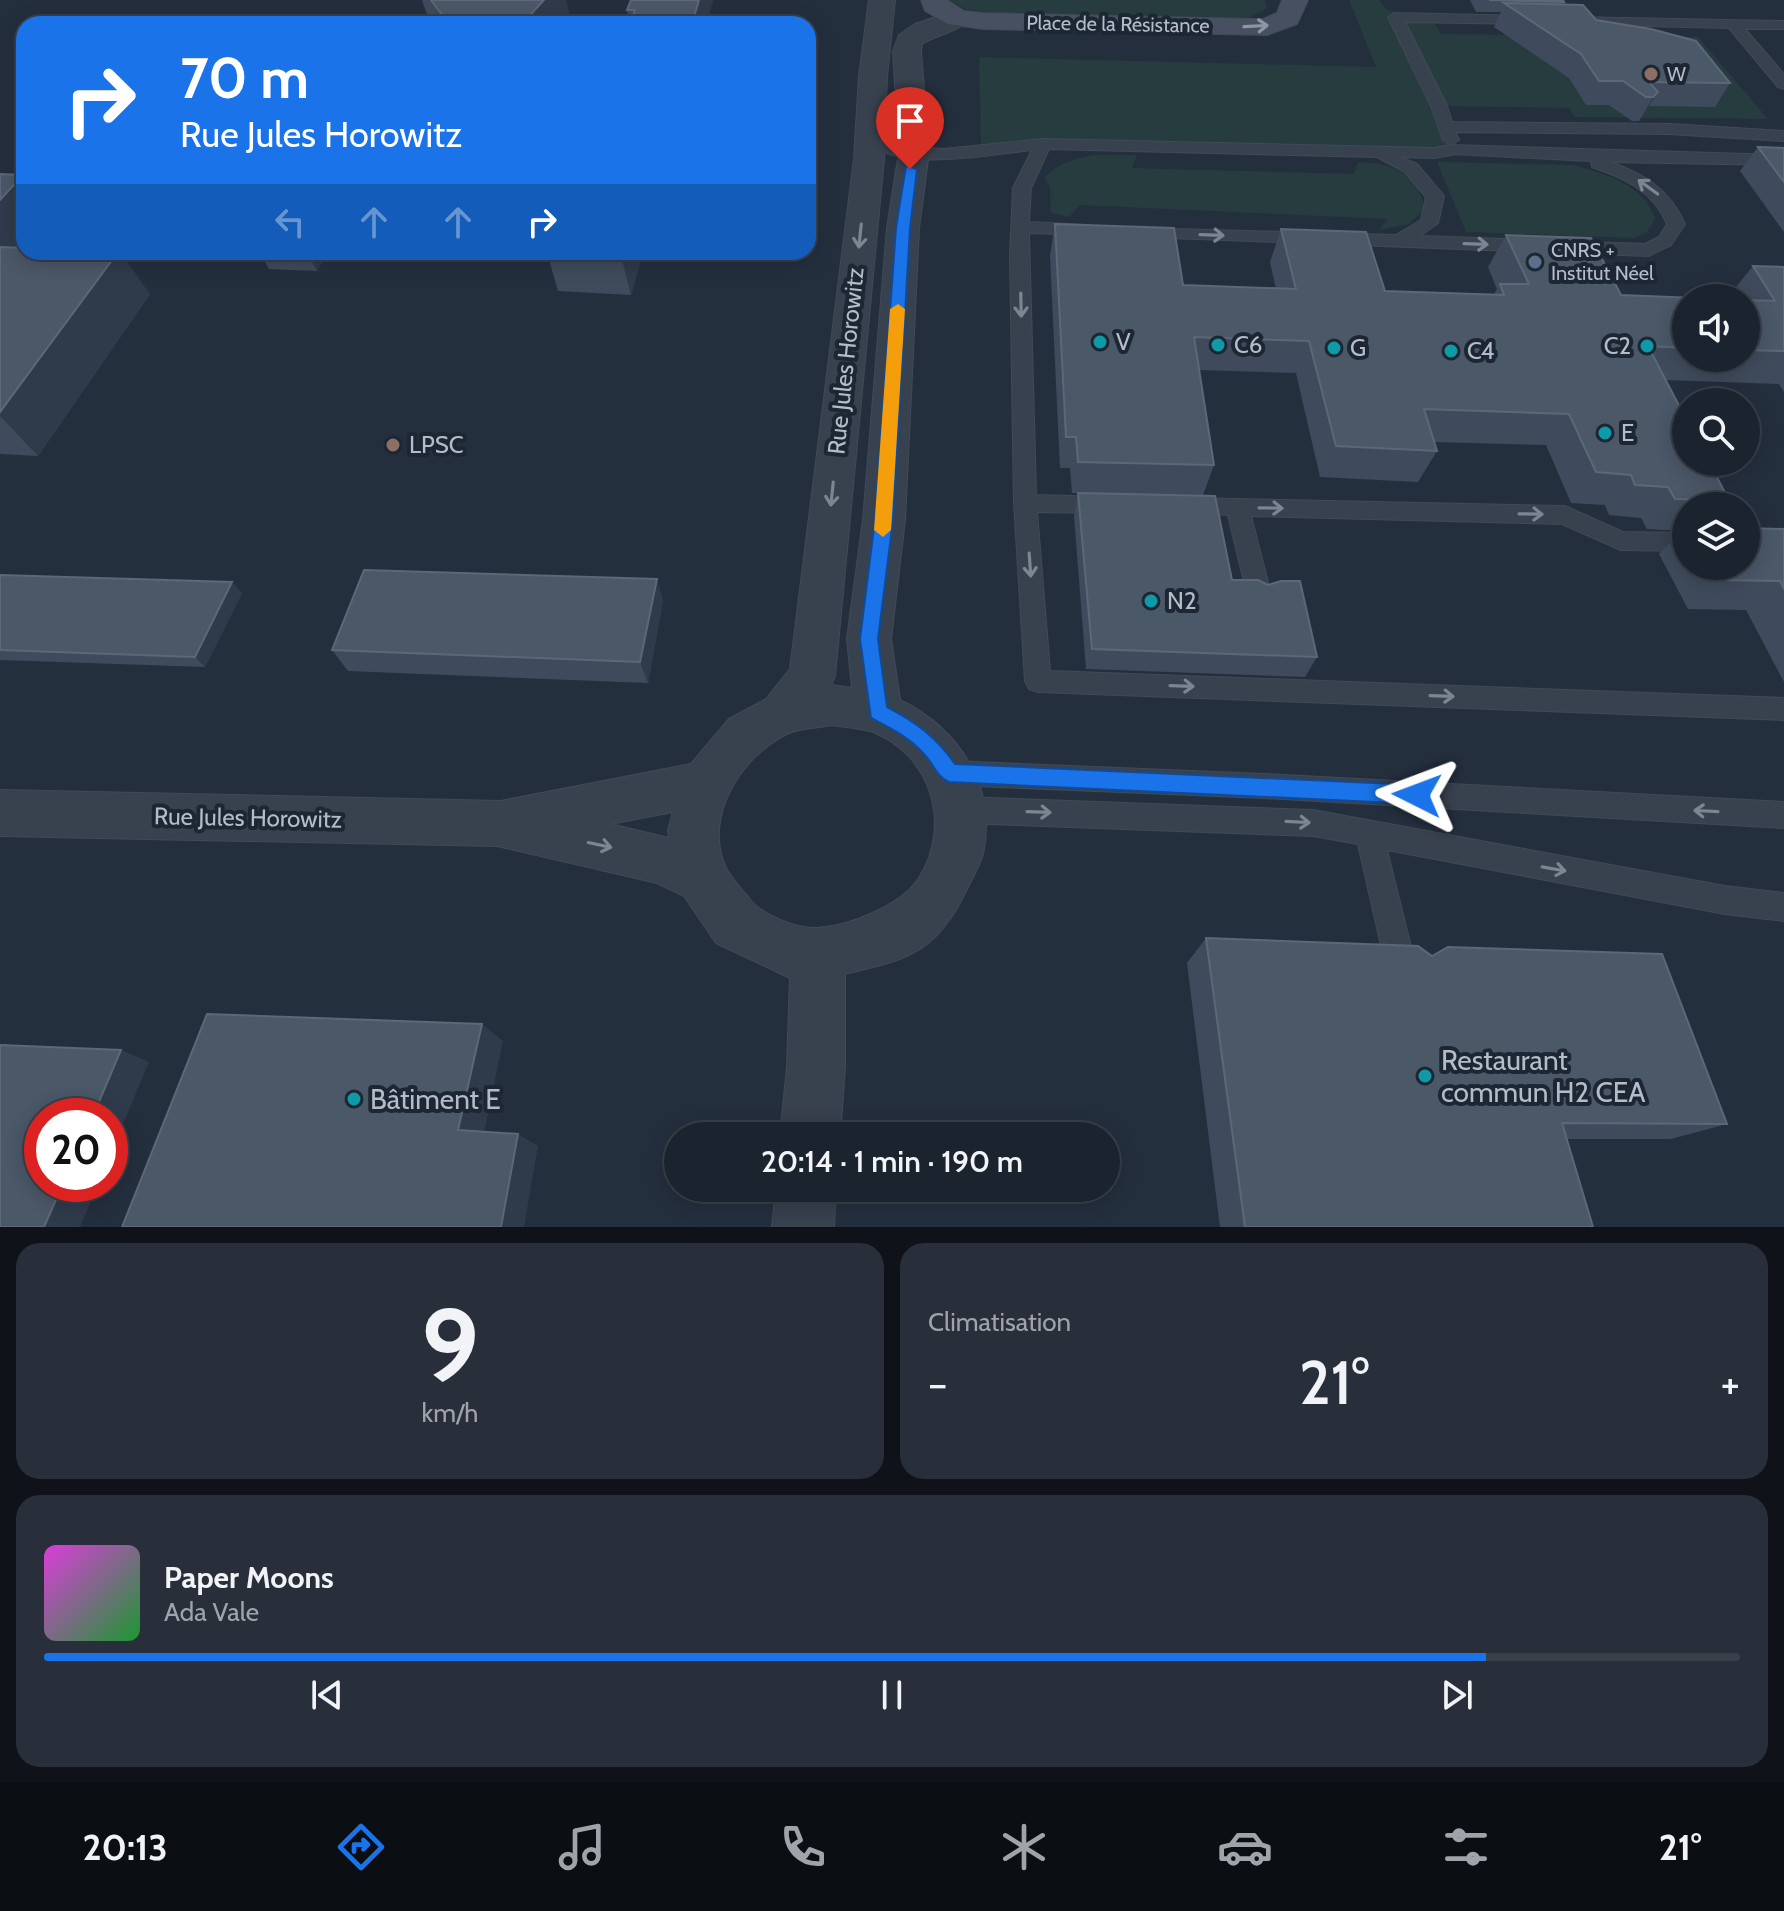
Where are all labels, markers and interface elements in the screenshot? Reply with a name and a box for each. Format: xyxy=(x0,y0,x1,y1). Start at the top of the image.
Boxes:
street label: Place de la Résistance xyxy=(1026,10,1210,38)
one-way arrow xyxy=(1243,18,1269,33)
text: 70 m xyxy=(180,44,309,112)
icon: right xyxy=(48,48,152,152)
place label: W xyxy=(1667,62,1686,86)
marker: W xyxy=(1642,65,1660,83)
pin xyxy=(876,87,944,169)
icon: arrive xyxy=(888,99,932,143)
text: Rue Jules Horowitz xyxy=(180,112,462,156)
one-way arrow xyxy=(1637,179,1659,195)
icon: left xyxy=(268,200,312,244)
icon: ahead xyxy=(352,200,396,244)
icon: ahead xyxy=(436,200,480,244)
icon: right xyxy=(520,200,564,244)
one-way arrow xyxy=(852,222,867,249)
one-way arrow xyxy=(1198,227,1225,242)
one-way arrow xyxy=(1462,236,1489,252)
place label: CNRS + Institut Néel xyxy=(1551,238,1654,285)
marker: CNRS + Institut Néel xyxy=(1526,253,1544,271)
street label: Rue Jules Horowitz xyxy=(821,266,870,456)
map controls xyxy=(1672,284,1760,580)
button: sound xyxy=(1672,284,1760,372)
one-way arrow xyxy=(1013,291,1028,318)
place label: V xyxy=(1116,327,1131,356)
place label: C6 xyxy=(1234,330,1262,359)
place label: C2 xyxy=(1604,331,1631,360)
marker: V xyxy=(1091,333,1109,351)
place label: G xyxy=(1350,333,1366,362)
marker: C6 xyxy=(1209,336,1227,354)
place label: C4 xyxy=(1467,336,1495,365)
marker: C2 xyxy=(1638,337,1656,355)
marker: G xyxy=(1325,339,1343,357)
marker: C4 xyxy=(1442,342,1460,360)
button: search xyxy=(1672,388,1760,476)
place label: E xyxy=(1621,418,1634,447)
marker: E xyxy=(1596,424,1614,442)
place label: LPSC xyxy=(409,430,464,459)
marker: LPSC xyxy=(384,436,402,454)
one-way arrow xyxy=(824,480,839,507)
button: layers xyxy=(1672,492,1760,580)
one-way arrow xyxy=(1257,500,1284,516)
one-way arrow xyxy=(1517,506,1544,522)
one-way arrow xyxy=(1023,551,1038,578)
place label: N2 xyxy=(1167,586,1196,615)
marker: N2 xyxy=(1142,592,1160,610)
one-way arrow xyxy=(1168,679,1195,694)
one-way arrow xyxy=(1428,689,1455,704)
position arrow xyxy=(1375,753,1459,837)
street label: Rue Jules Horowitz xyxy=(154,801,342,834)
one-way arrow xyxy=(1693,803,1720,818)
one-way arrow xyxy=(1025,804,1052,819)
one-way arrow xyxy=(1284,815,1311,830)
one-way arrow xyxy=(587,838,613,853)
one-way arrow xyxy=(1541,862,1566,877)
place label: Restaurant commun H2 CEA xyxy=(1441,1043,1646,1109)
marker: Restaurant commun H2 CEA xyxy=(1416,1067,1434,1085)
place label: Bâtiment E xyxy=(370,1082,501,1116)
marker: Bâtiment E xyxy=(345,1090,363,1108)
speed limit sign: 20 xyxy=(24,1098,128,1202)
text: 20:14 · 1 min · 190 m xyxy=(761,1143,1023,1180)
text: 9 xyxy=(421,1282,479,1408)
text: Climatisation xyxy=(928,1306,1071,1338)
text: 21° xyxy=(1299,1346,1369,1419)
text: − xyxy=(928,1357,947,1410)
text: + xyxy=(1721,1357,1740,1410)
text: km/h xyxy=(422,1397,478,1429)
text: Paper Moons xyxy=(164,1559,334,1596)
text: Ada Vale xyxy=(164,1596,259,1628)
icon: previous xyxy=(305,1673,349,1717)
icon: pause xyxy=(870,1673,914,1717)
icon: next xyxy=(1435,1673,1479,1717)
icon: directions xyxy=(333,1819,389,1875)
icon: music xyxy=(554,1819,610,1875)
icon: phone xyxy=(775,1819,831,1875)
icon: climate xyxy=(996,1819,1052,1875)
icon: car xyxy=(1217,1819,1273,1875)
icon: filters xyxy=(1438,1819,1494,1875)
text: 20:13 xyxy=(83,1825,168,1869)
text: 21° xyxy=(1659,1825,1701,1869)

